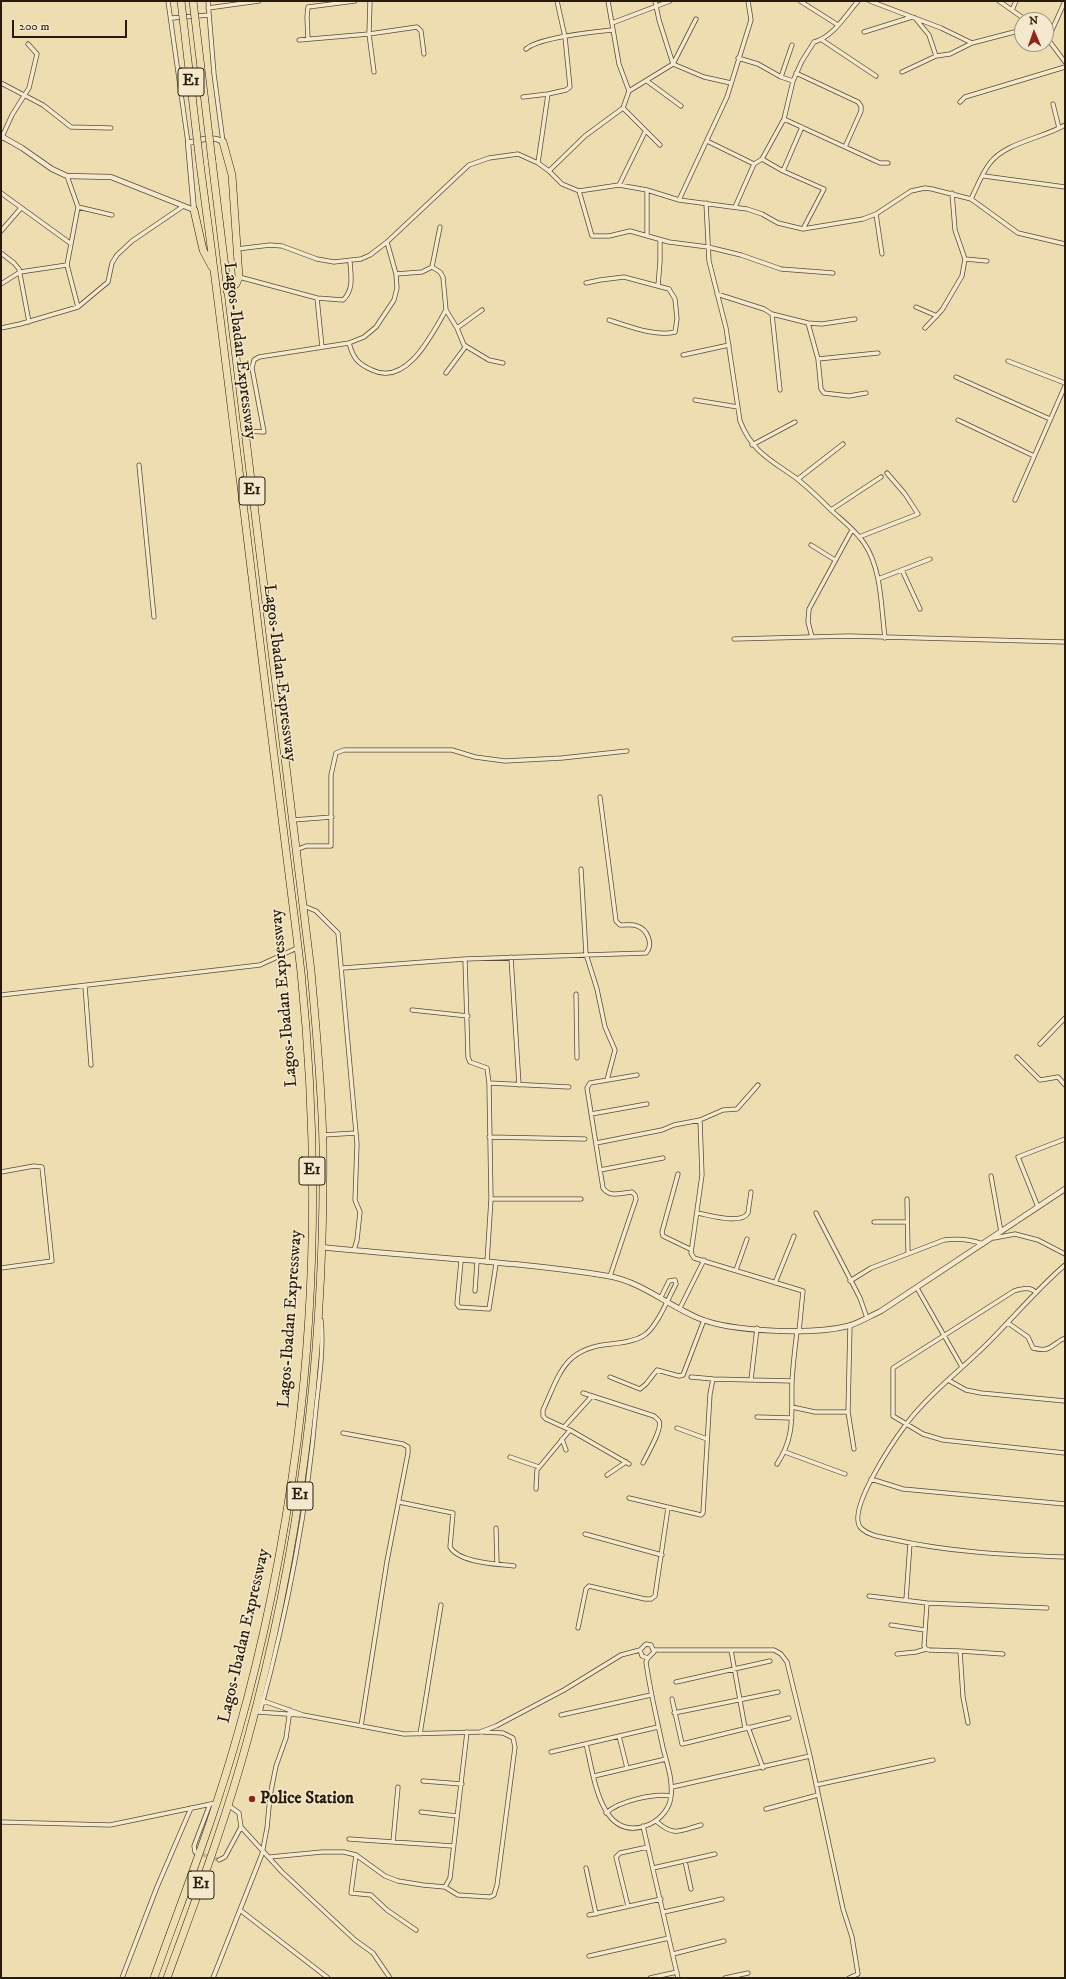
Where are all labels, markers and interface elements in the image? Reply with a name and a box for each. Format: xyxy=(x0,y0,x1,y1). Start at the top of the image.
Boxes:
scale bar xyxy=(14,12,129,38)
north arrow xyxy=(1014,12,1054,52)
text: N xyxy=(1029,14,1038,28)
text: 200 m xyxy=(19,19,49,34)
road number: E1 xyxy=(178,68,204,96)
street label: Lagos-Ibadan Expressway xyxy=(218,261,260,441)
road number: E1 xyxy=(239,477,265,505)
street label: Lagos-Ibadan Expressway xyxy=(258,583,300,763)
street label: Lagos-Ibadan Expressway xyxy=(267,908,303,1088)
road number: E1 xyxy=(299,1157,325,1185)
street label: Lagos-Ibadan Expressway xyxy=(275,1229,307,1409)
road number: E1 xyxy=(287,1482,313,1510)
street label: Lagos-Ibadan Expressway xyxy=(215,1547,275,1725)
place label: Police Station xyxy=(260,1789,354,1809)
marker: Police Station xyxy=(247,1794,257,1804)
road number: E1 xyxy=(188,1871,214,1899)

